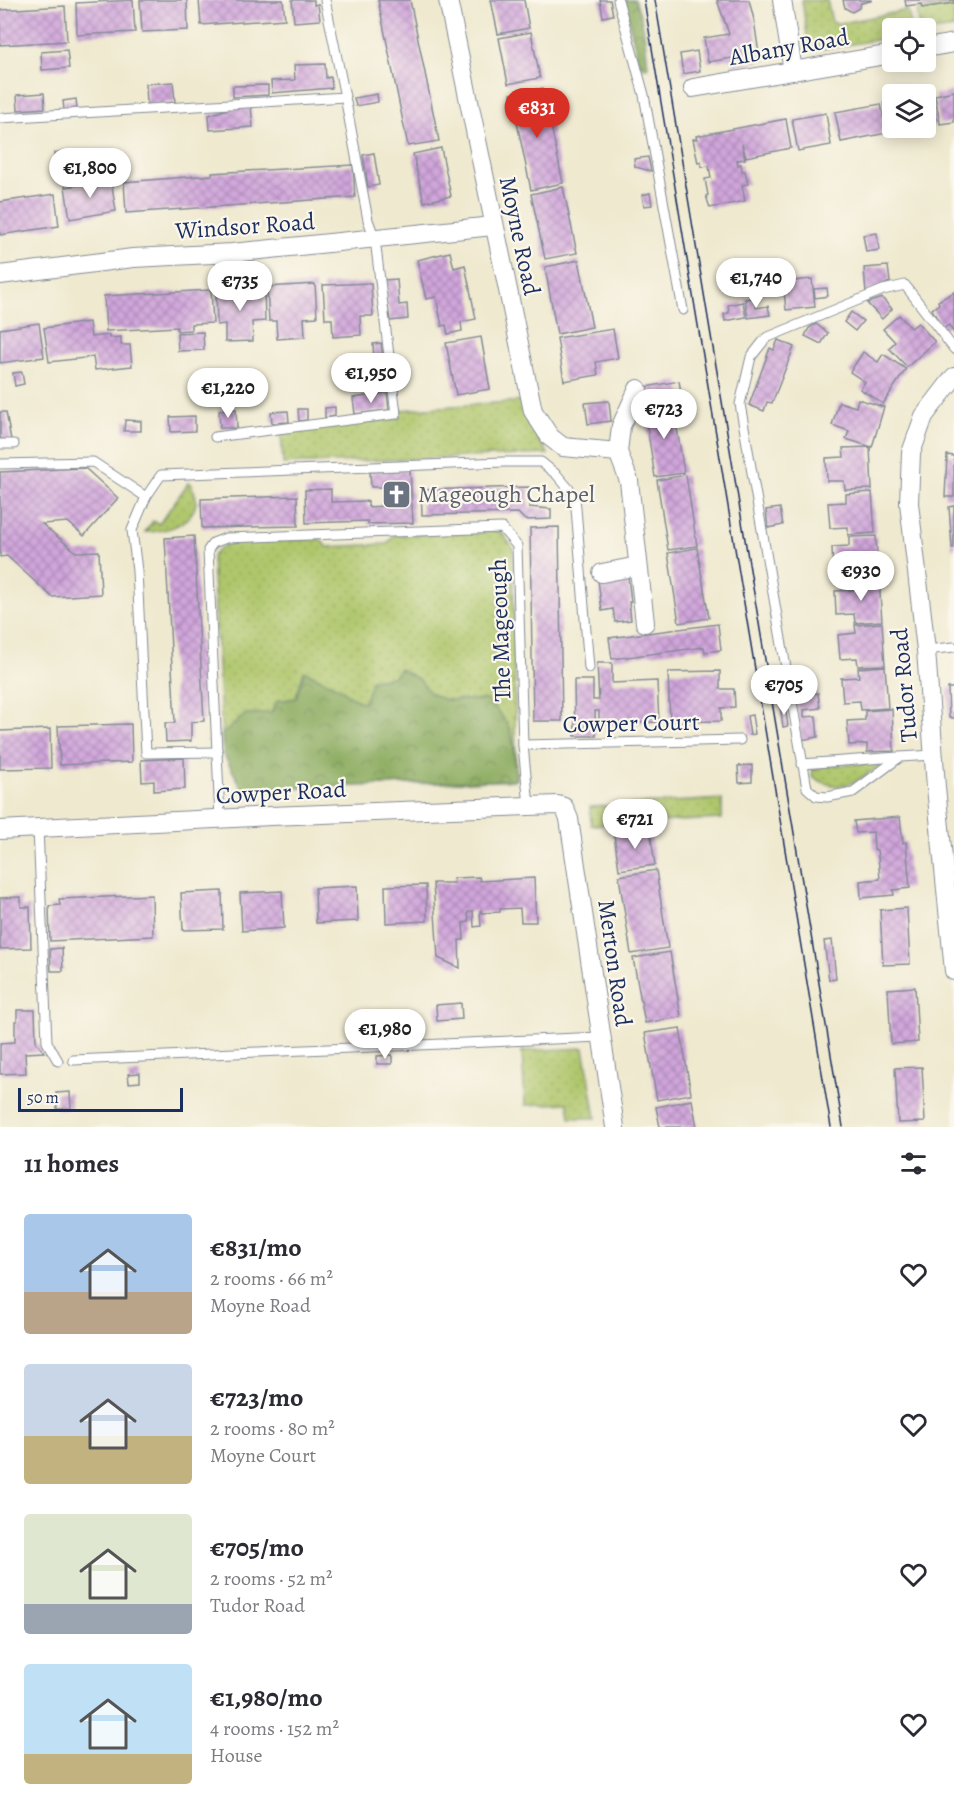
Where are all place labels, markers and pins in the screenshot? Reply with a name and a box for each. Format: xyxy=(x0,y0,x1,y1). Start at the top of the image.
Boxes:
pin: €831 xyxy=(501,88,573,139)
pin: €1,800 xyxy=(41,148,139,199)
pin: €1,740 xyxy=(707,258,805,309)
pin: €735 xyxy=(204,261,276,312)
pin: €1,950 xyxy=(322,353,420,404)
pin: €1,220 xyxy=(179,368,277,419)
pin: €723 xyxy=(628,389,700,440)
church icon: Mageough Chapel xyxy=(381,478,413,510)
place label: Mageough Chapel xyxy=(418,478,595,510)
pin: €930 xyxy=(825,551,897,602)
pin: €705 xyxy=(748,665,820,716)
pin: €721 xyxy=(599,799,671,850)
pin: €1,980 xyxy=(336,1009,434,1060)

